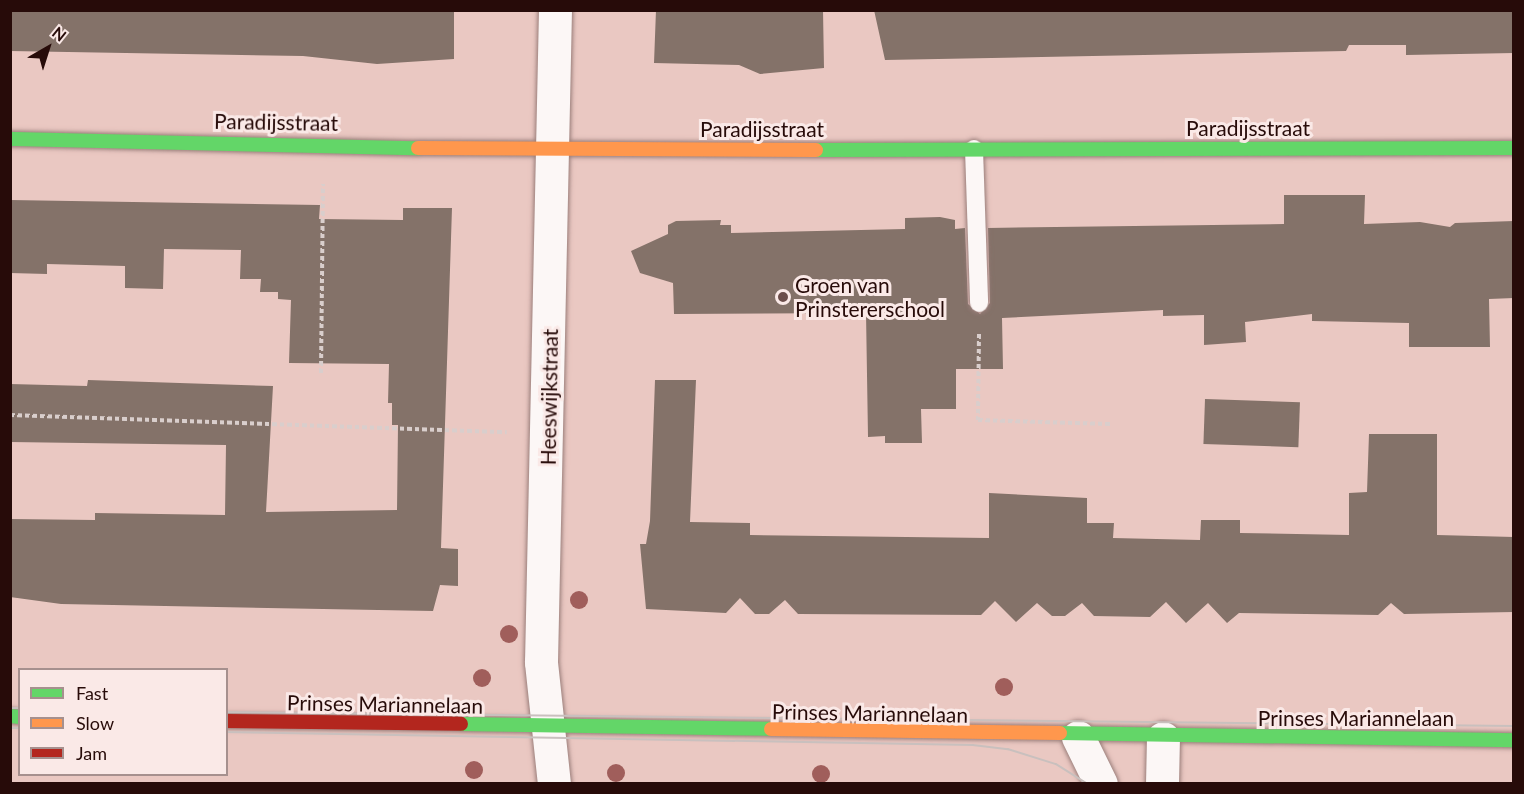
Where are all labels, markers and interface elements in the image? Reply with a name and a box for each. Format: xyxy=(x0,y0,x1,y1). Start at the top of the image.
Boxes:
north arrow xyxy=(18,18,78,78)
text: N xyxy=(49,22,70,45)
street label: Paradijsstraat xyxy=(214,108,338,136)
street label: Paradijsstraat xyxy=(1186,115,1310,141)
street label: Paradijsstraat xyxy=(700,116,824,142)
place label: Groen van Prinstererschool xyxy=(795,272,945,322)
marker: Groen van Prinstererschool xyxy=(776,290,790,304)
street label: Heeswijkstraat xyxy=(535,328,563,466)
legend xyxy=(18,668,228,776)
text: Fast xyxy=(76,682,108,704)
street label: Prinses Mariannelaan xyxy=(287,690,483,718)
street label: Prinses Mariannelaan xyxy=(772,699,968,727)
street label: Prinses Mariannelaan xyxy=(1258,705,1454,731)
text: Slow xyxy=(76,712,114,734)
text: Jam xyxy=(76,742,107,764)

